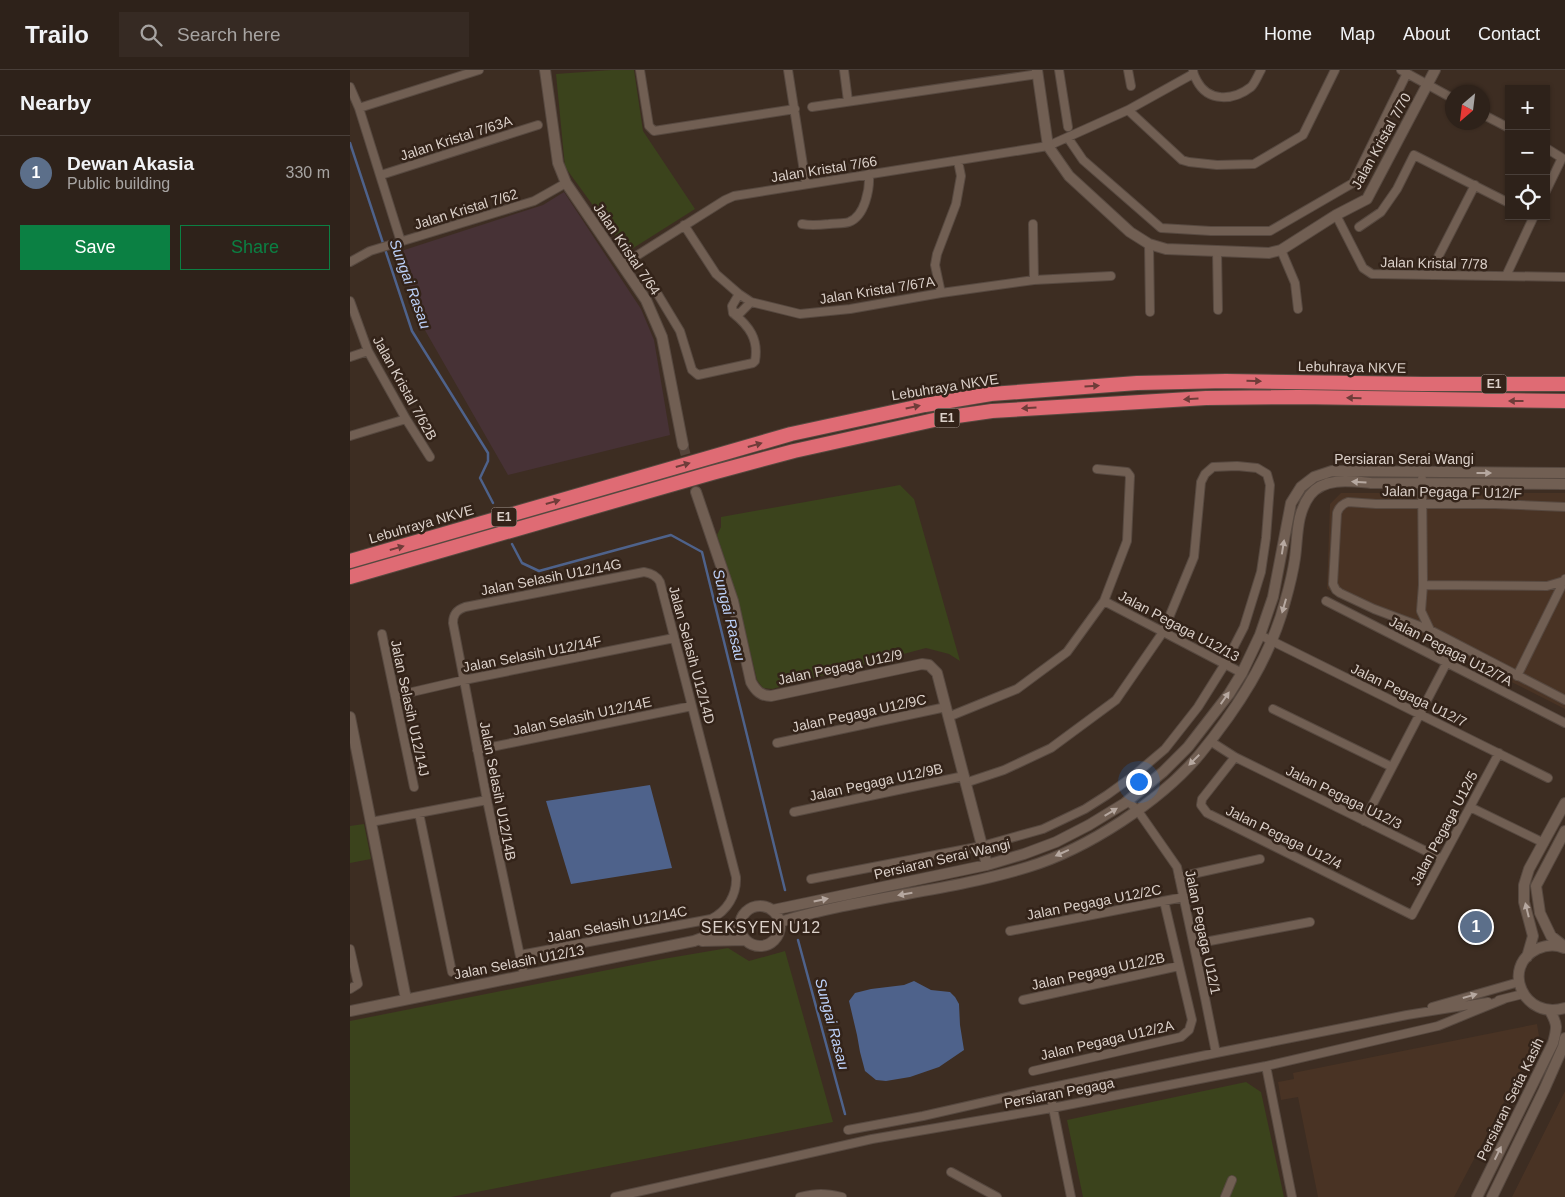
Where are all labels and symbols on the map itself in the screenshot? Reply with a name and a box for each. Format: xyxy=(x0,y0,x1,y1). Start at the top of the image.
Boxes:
north arrow xyxy=(1445,85,1490,130)
street label: Jalan Kristal 7/70 xyxy=(1348,90,1414,192)
street label: Jalan Kristal 7/63A xyxy=(398,112,515,164)
street label: Jalan Kristal 7/66 xyxy=(770,153,878,185)
street label: Jalan Kristal 7/62 xyxy=(412,186,520,232)
street label: Jalan Kristal 7/64 xyxy=(590,200,664,298)
water label: Sungai Rasau xyxy=(386,237,435,332)
street label: Jalan Kristal 7/78 xyxy=(1380,254,1488,272)
street label: Jalan Kristal 7/67A xyxy=(818,273,937,307)
street label: Jalan Kristal 7/62B xyxy=(370,333,440,443)
street label: Lebuhraya NKVE xyxy=(1298,358,1406,376)
street label: Lebuhraya NKVE xyxy=(890,371,1000,403)
road number: E1 xyxy=(1482,374,1506,394)
one-way arrow xyxy=(1246,377,1262,385)
one-way arrow xyxy=(1084,382,1100,390)
one-way arrow xyxy=(1346,394,1362,402)
one-way arrow xyxy=(1183,395,1199,403)
one-way arrow xyxy=(1508,397,1524,405)
one-way arrow xyxy=(906,403,921,411)
one-way arrow xyxy=(1021,405,1037,413)
road number: E1 xyxy=(934,408,960,428)
one-way arrow xyxy=(748,440,763,448)
street label: Persiaran Serai Wangi xyxy=(1334,451,1474,467)
one-way arrow xyxy=(675,461,690,469)
one-way arrow xyxy=(1476,469,1492,477)
one-way arrow xyxy=(1351,478,1367,486)
street label: Jalan Pegaga F U12/F xyxy=(1382,483,1522,501)
one-way arrow xyxy=(546,498,561,506)
street label: Lebuhraya NKVE xyxy=(367,501,475,547)
road number: E1 xyxy=(492,508,516,527)
one-way arrow xyxy=(1279,539,1287,555)
one-way arrow xyxy=(389,543,404,551)
street label: Jalan Selasih U12/14G xyxy=(479,555,623,599)
water label: Sungai Rasau xyxy=(710,567,749,663)
street label: Jalan Selasih U12/14D xyxy=(666,584,718,726)
street label: Jalan Pegaga U12/13 xyxy=(1116,587,1242,665)
one-way arrow xyxy=(1280,599,1288,614)
street label: Jalan Pegaga U12/7A xyxy=(1387,613,1516,689)
street label: Jalan Selasih U12/14F xyxy=(461,633,603,675)
street label: Jalan Selasih U12/14J xyxy=(388,638,432,778)
street label: Jalan Pegaga U12/9 xyxy=(776,646,904,688)
street label: Jalan Pegaga U12/7 xyxy=(1348,660,1470,730)
street label: Jalan Pegaga U12/9C xyxy=(790,691,928,735)
one-way arrow xyxy=(1220,692,1231,705)
street label: Jalan Selasih U12/14E xyxy=(511,693,653,739)
street label: Jalan Selasih U12/14B xyxy=(477,720,519,862)
one-way arrow xyxy=(1188,754,1200,766)
street label: Jalan Pegaga U12/9B xyxy=(808,760,944,804)
street label: Jalan Pegaga U12/3 xyxy=(1283,762,1405,832)
street label: Jalan Pegaga U12/5 xyxy=(1407,768,1481,888)
your location xyxy=(1126,769,1152,795)
street label: Jalan Pegaga U12/4 xyxy=(1223,802,1345,872)
one-way arrow xyxy=(1105,807,1118,816)
street label: Persiaran Serai Wangi xyxy=(872,836,1012,882)
one-way arrow xyxy=(1055,850,1069,858)
street label: Jalan Pegaga U12/1 xyxy=(1182,868,1224,996)
street label: Jalan Pegaga U12/2C xyxy=(1025,881,1163,923)
one-way arrow xyxy=(897,891,913,899)
one-way arrow xyxy=(813,896,828,904)
one-way arrow xyxy=(1522,902,1530,917)
street label: Jalan Selasih U12/14C xyxy=(546,903,688,945)
pin: 1 xyxy=(1460,908,1492,946)
district label: SEKSYEN U12 xyxy=(701,919,821,936)
street label: Jalan Selasih U12/13 xyxy=(453,941,586,982)
street label: Jalan Pegaga U12/2B xyxy=(1030,949,1166,993)
water label: Sungai Rasau xyxy=(812,976,853,1072)
one-way arrow xyxy=(1462,991,1477,999)
street label: Jalan Pegaga U12/2A xyxy=(1039,1017,1176,1063)
street label: Persiaran Setia Kasih xyxy=(1473,1035,1547,1163)
street label: Persiaran Pegaga xyxy=(1002,1074,1116,1112)
one-way arrow xyxy=(1494,1146,1502,1161)

